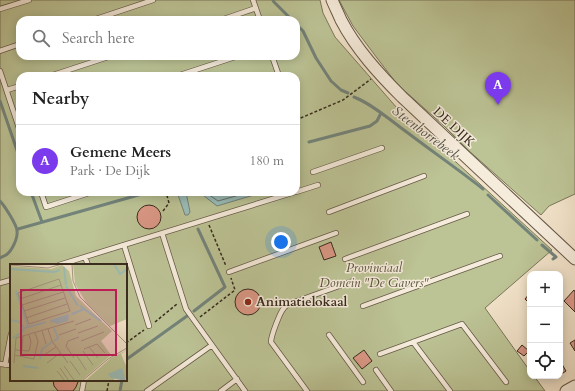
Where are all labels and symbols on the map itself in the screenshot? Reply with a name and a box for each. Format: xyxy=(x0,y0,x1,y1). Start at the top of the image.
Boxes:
pin: A xyxy=(485,72,511,105)
water label: Steenborrebeek xyxy=(388,101,464,165)
street label: DE DIJK xyxy=(429,103,479,151)
your location xyxy=(271,232,291,252)
park label: Provinciaal Domein "De Gavers" xyxy=(319,259,430,292)
inset map xyxy=(10,264,127,381)
place label: Animatielokaal xyxy=(256,293,348,311)
marker: Animatielokaal xyxy=(243,297,253,307)

